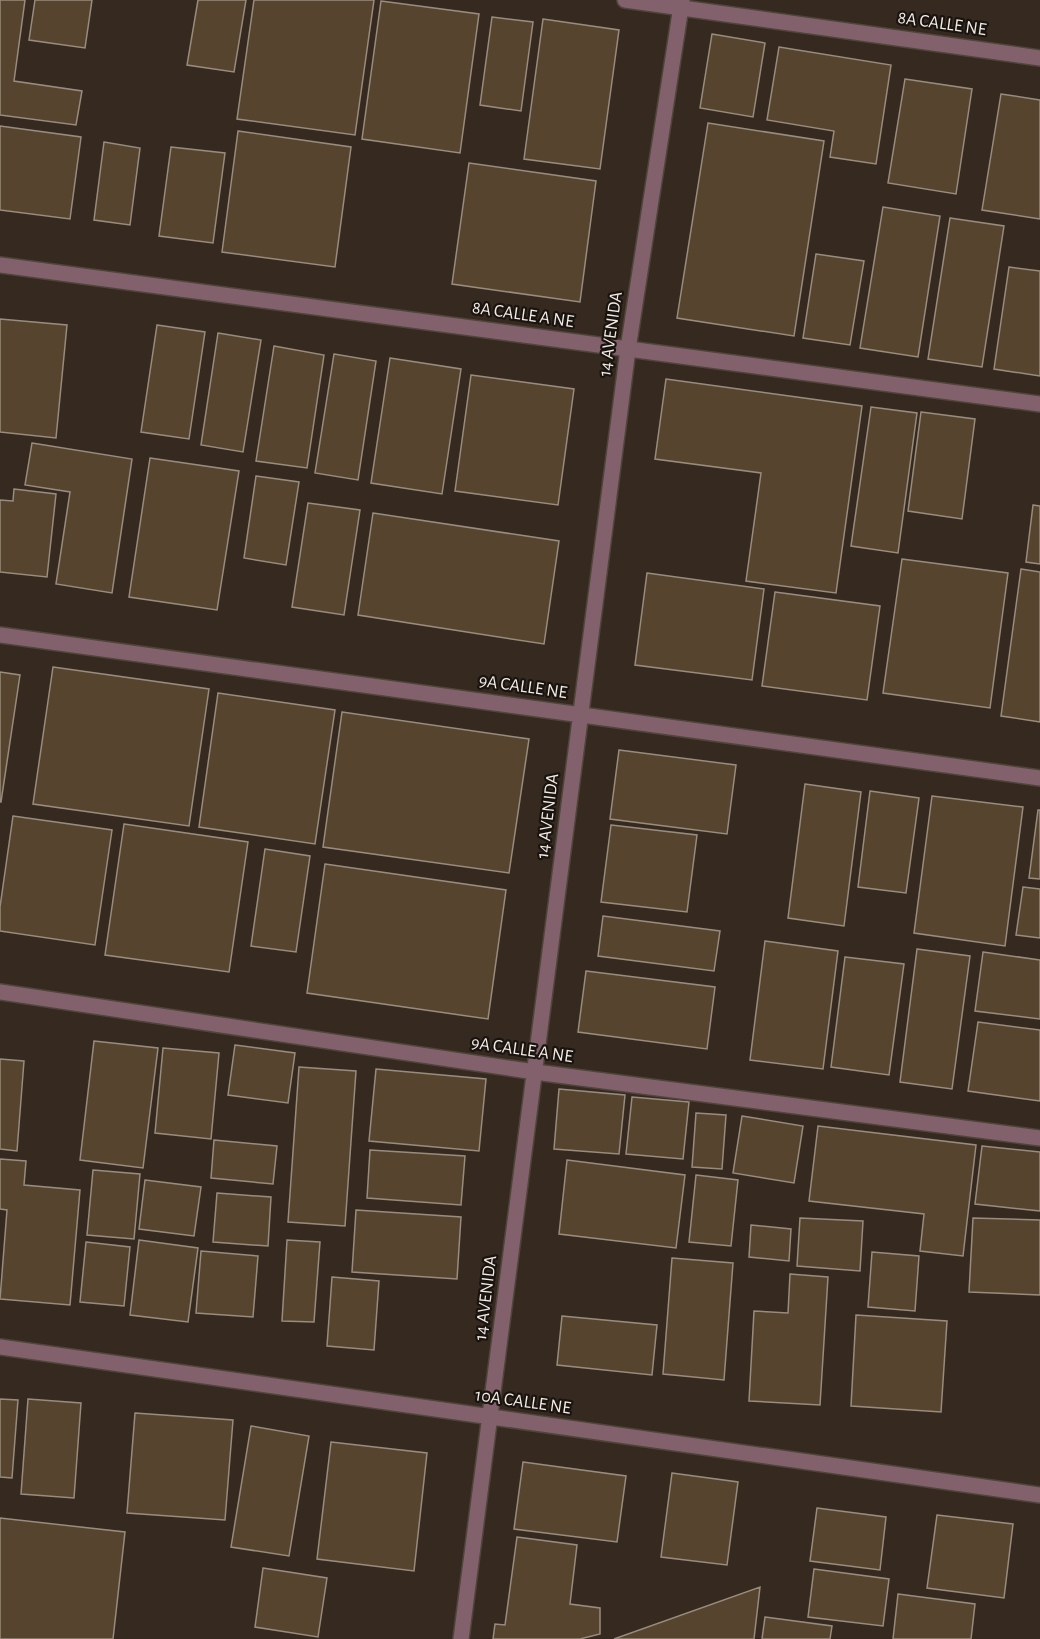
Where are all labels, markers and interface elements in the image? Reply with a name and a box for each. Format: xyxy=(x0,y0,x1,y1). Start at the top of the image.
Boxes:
street label: 8A CALLE NE xyxy=(897,9,988,39)
street label: 14 AVENIDA xyxy=(596,290,626,378)
street label: 8A CALLE A NE xyxy=(471,299,575,331)
street label: 9A CALLE NE xyxy=(478,672,569,702)
street label: 14 AVENIDA xyxy=(534,772,562,860)
street label: 9A CALLE A NE xyxy=(470,1034,574,1066)
street label: 14 AVENIDA xyxy=(472,1254,500,1342)
street label: 10A CALLE NE xyxy=(474,1386,572,1418)

